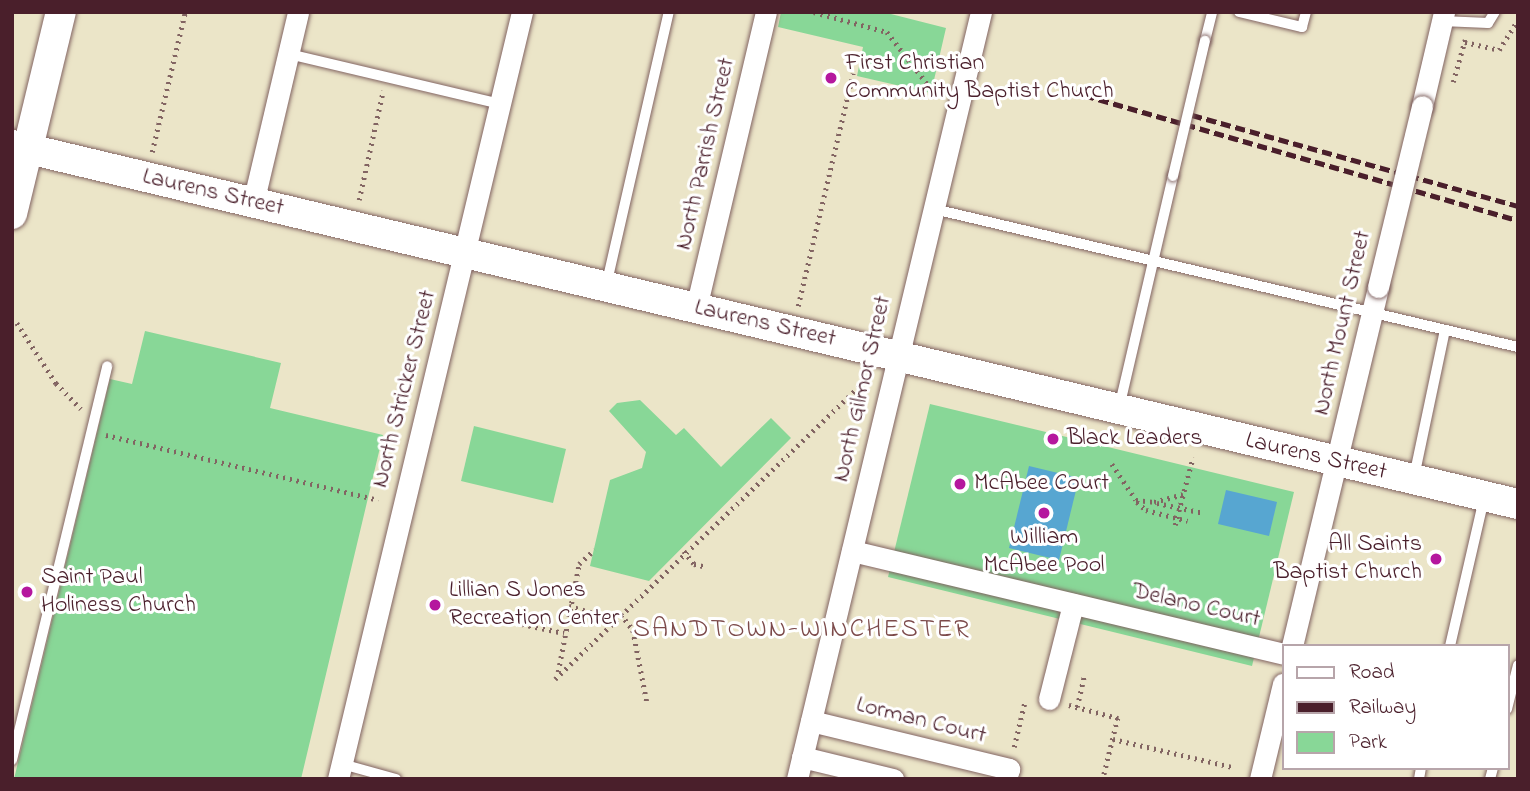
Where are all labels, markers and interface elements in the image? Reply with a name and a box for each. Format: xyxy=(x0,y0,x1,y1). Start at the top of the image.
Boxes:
place label: First Christian Community Baptist Church xyxy=(845,50,1114,106)
street label: North Parrish Street xyxy=(670,55,742,253)
marker: First Christian Community Baptist Church xyxy=(823,70,839,86)
street label: Laurens Street xyxy=(140,163,286,223)
street label: North Mount Street xyxy=(1308,228,1378,418)
street label: North Stricker Street xyxy=(367,287,443,491)
street label: North Gilmor Street xyxy=(828,293,898,485)
street label: Laurens Street xyxy=(692,294,838,354)
place label: Black Leaders xyxy=(1067,425,1202,453)
street label: Laurens Street xyxy=(1243,427,1389,487)
marker: Black Leaders xyxy=(1045,431,1061,447)
place label: McAbee Court xyxy=(974,470,1109,498)
marker: McAbee Court xyxy=(952,476,968,492)
marker: William McAbee Pool xyxy=(1036,505,1052,521)
place label: William McAbee Pool xyxy=(984,524,1104,580)
place label: All Saints Baptist Church xyxy=(1273,531,1422,587)
marker: All Saints Baptist Church xyxy=(1428,551,1444,567)
place label: Saint Paul Holiness Church xyxy=(41,564,196,620)
place label: Lillian S Jones Recreation Center xyxy=(449,577,620,633)
street label: Delano Court xyxy=(1129,577,1263,635)
marker: Saint Paul Holiness Church xyxy=(19,584,35,600)
marker: Lillian S Jones Recreation Center xyxy=(427,597,443,613)
district label: SANDTOWN-WINCHESTER xyxy=(636,615,968,647)
legend xyxy=(1282,644,1509,770)
text: Road xyxy=(1349,658,1395,688)
street label: Lorman Court xyxy=(853,691,989,751)
text: Railway xyxy=(1349,693,1416,723)
text: Park xyxy=(1349,728,1387,758)

